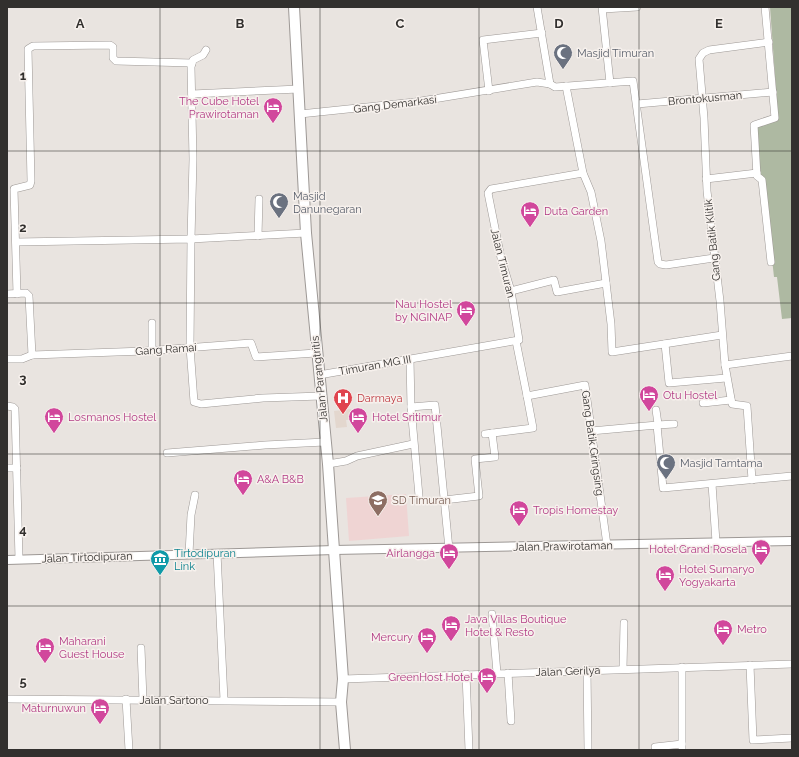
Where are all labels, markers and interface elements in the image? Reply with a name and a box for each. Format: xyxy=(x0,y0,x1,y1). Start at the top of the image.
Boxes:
text: A xyxy=(76,16,85,31)
text: B xyxy=(236,16,245,31)
text: C xyxy=(396,16,405,31)
text: D xyxy=(554,16,564,31)
text: E xyxy=(715,16,723,31)
mosque icon: Masjid Timuran xyxy=(552,42,574,70)
place label: Masjid Timuran xyxy=(577,47,654,60)
text: 1 xyxy=(20,68,27,83)
street label: Brontokusman xyxy=(667,89,743,108)
street label: Gang Demarkasi xyxy=(353,93,437,116)
place label: The Cube Hotel Prawirotaman xyxy=(179,95,259,121)
hotel icon: The Cube Hotel Prawirotaman xyxy=(262,96,284,124)
place label: Masjid Danunegaran xyxy=(293,190,362,216)
mosque icon: Masjid Danunegaran xyxy=(268,191,290,219)
street label: Gang Batik Klitik xyxy=(702,198,723,282)
hotel icon: Duta Garden xyxy=(519,200,541,228)
place label: Duta Garden xyxy=(544,205,608,218)
text: 2 xyxy=(19,220,27,235)
street label: Jalan Timuran xyxy=(488,227,517,299)
place label: Nau Hostel by NGINAP xyxy=(395,298,452,324)
hotel icon: Nau Hostel by NGINAP xyxy=(455,299,477,327)
street label: Jalan Parangtritis xyxy=(309,335,330,423)
street label: Gang Ramai xyxy=(135,341,197,358)
street label: Timuran MG III xyxy=(338,353,412,378)
text: 3 xyxy=(19,371,27,386)
hotel icon: Otu Hostel xyxy=(638,384,660,412)
hospital icon: Darmaya xyxy=(332,387,354,415)
place label: Otu Hostel xyxy=(663,389,717,402)
street label: Gang Batik Gringsing xyxy=(579,390,606,497)
place label: Darmaya xyxy=(357,392,402,405)
hotel icon: Losmanos Hostel xyxy=(43,406,65,434)
hotel icon: Hotel Sritimur xyxy=(347,406,369,434)
place label: Losmanos Hostel xyxy=(68,411,156,424)
place label: Hotel Sritimur xyxy=(372,411,442,424)
mosque icon: Masjid Tamtama xyxy=(655,452,677,480)
place label: Masjid Tamtama xyxy=(680,457,763,470)
hotel icon: A&A B&B xyxy=(232,468,254,496)
place label: A&A B&B xyxy=(257,473,304,486)
school or university icon: SD Timuran xyxy=(367,489,389,517)
place label: SD Timuran xyxy=(392,494,451,507)
hotel icon: Tropis Homestay xyxy=(508,499,530,527)
place label: Tropis Homestay xyxy=(533,504,618,517)
text: 4 xyxy=(19,522,27,537)
hotel icon: Hotel Grand Rosela xyxy=(750,538,772,566)
street label: Jalan Prawirotaman xyxy=(513,539,613,554)
hotel icon: Airlangga xyxy=(438,542,460,570)
place label: Hotel Grand Rosela xyxy=(649,543,747,556)
place label: Tirtodipuran Link xyxy=(174,547,236,573)
place label: Airlangga xyxy=(386,547,435,560)
museum icon: Tirtodipuran Link xyxy=(149,548,171,576)
street label: Jalan Tirtodipuran xyxy=(41,549,133,566)
place label: Hotel Sumaryo Yogyakarta xyxy=(679,563,755,589)
hotel icon: Hotel Sumaryo Yogyakarta xyxy=(654,564,676,592)
place label: Java Villas Boutique Hotel & Resto xyxy=(465,613,567,639)
hotel icon: Java Villas Boutique Hotel & Resto xyxy=(440,614,462,642)
hotel icon: Metro xyxy=(712,618,734,646)
place label: Metro xyxy=(737,623,767,636)
hotel icon: Mercury xyxy=(416,626,438,654)
place label: Mercury xyxy=(371,631,413,644)
place label: Maharani Guest House xyxy=(59,635,125,661)
hotel icon: Maharani Guest House xyxy=(34,636,56,664)
street label: Jalan Gerilya xyxy=(536,664,601,679)
hotel icon: GreenHost Hotel xyxy=(476,666,498,694)
place label: GreenHost Hotel xyxy=(388,671,473,684)
text: 5 xyxy=(19,674,27,689)
street label: Jalan Sartono xyxy=(139,694,209,707)
hotel icon: Maturnuwun xyxy=(89,697,111,725)
place label: Maturnuwun xyxy=(22,702,86,715)

